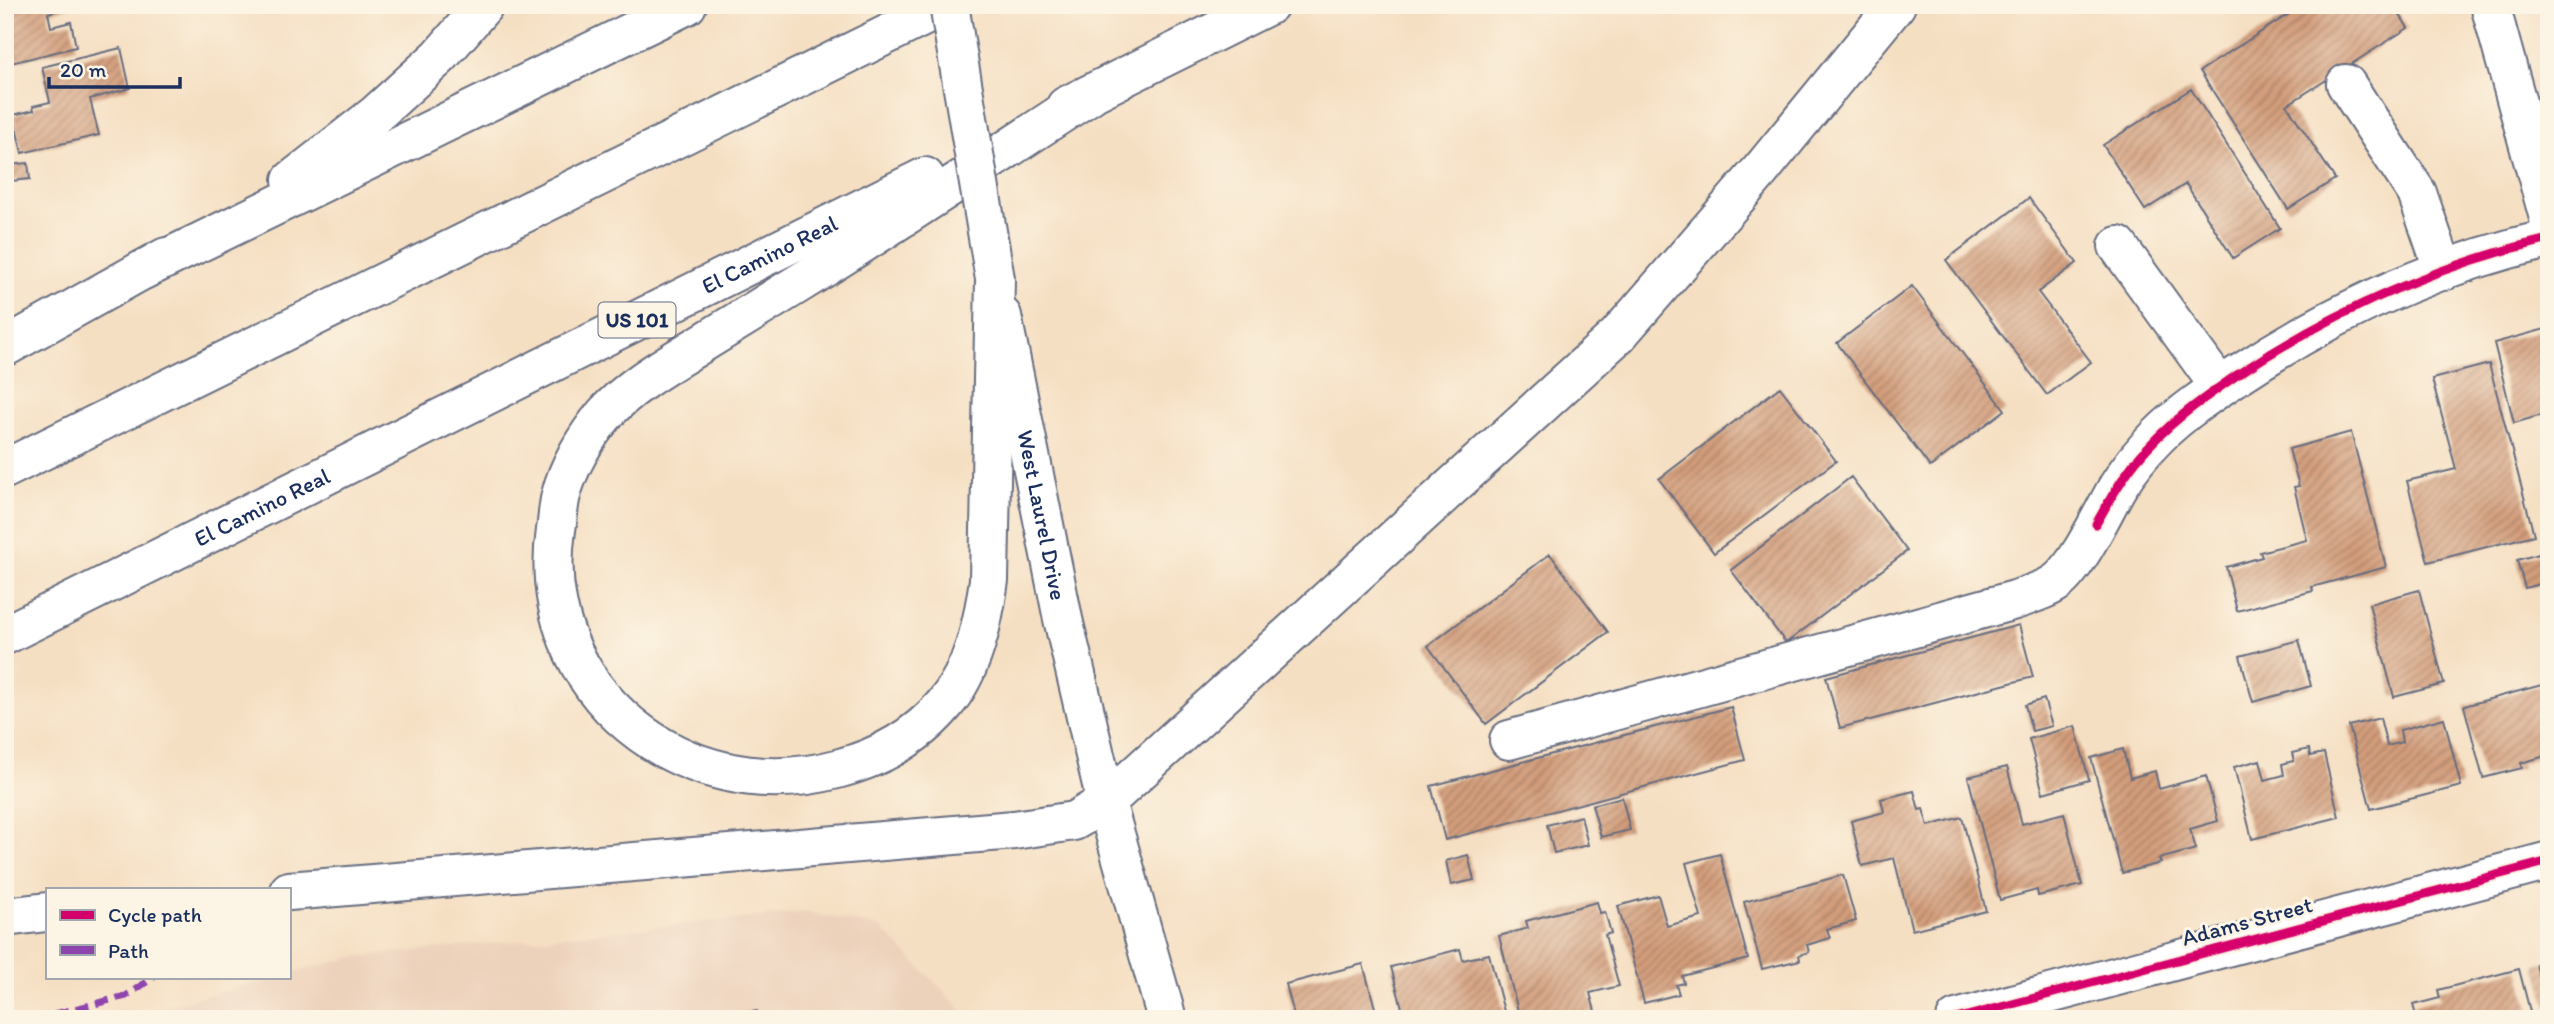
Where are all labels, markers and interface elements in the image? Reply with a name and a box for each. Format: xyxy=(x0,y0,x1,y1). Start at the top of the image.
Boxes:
scale bar xyxy=(49,46,180,90)
text: 20 m xyxy=(60,57,107,82)
street label: El Camino Real xyxy=(697,209,842,300)
road number: US 101 xyxy=(598,302,676,338)
street label: West Laurel Drive xyxy=(1011,427,1073,603)
street label: El Camino Real xyxy=(189,461,335,553)
legend xyxy=(46,888,290,978)
street label: Adams Street xyxy=(2179,890,2316,952)
text: Cycle path xyxy=(108,902,202,927)
text: Path xyxy=(108,938,149,963)

